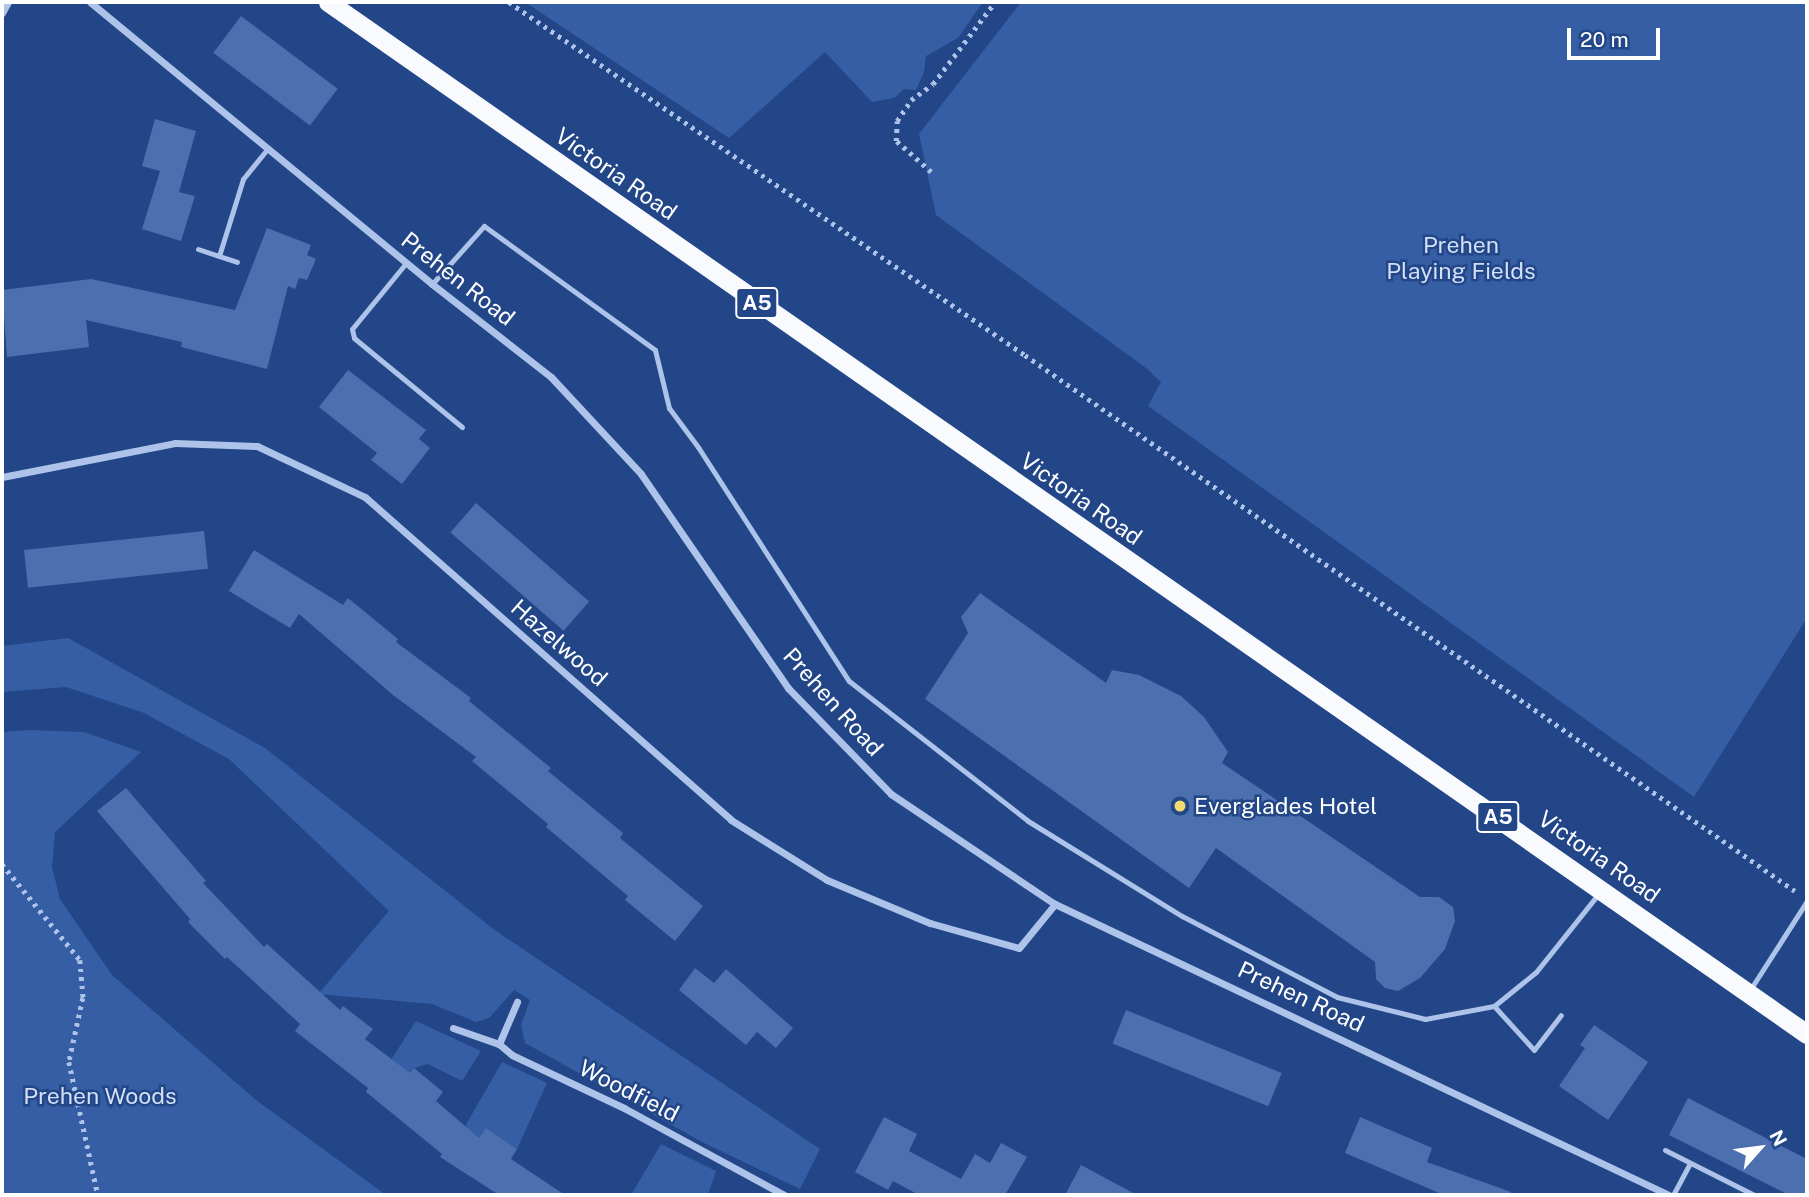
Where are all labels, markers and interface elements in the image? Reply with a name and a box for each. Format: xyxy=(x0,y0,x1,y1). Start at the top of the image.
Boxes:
scale bar xyxy=(1571,14,1664,58)
text: 20 m xyxy=(1580,27,1629,52)
street label: Victoria Road xyxy=(550,122,682,226)
street label: Prehen Road xyxy=(396,226,520,332)
park label: Prehen Playing Fields xyxy=(1386,231,1536,285)
road number: A5 xyxy=(734,286,780,320)
street label: Victoria Road xyxy=(1015,447,1147,551)
street label: Hazelwood xyxy=(505,594,613,692)
street label: Prehen Road xyxy=(777,642,889,762)
place label: Everglades Hotel xyxy=(1194,792,1377,820)
marker: Everglades Hotel xyxy=(1172,798,1188,814)
road number: A5 xyxy=(1475,800,1521,834)
street label: Victoria Road xyxy=(1533,805,1665,909)
street label: Prehen Road xyxy=(1233,956,1369,1038)
street label: Woodfield xyxy=(574,1054,684,1128)
park label: Prehen Woods xyxy=(23,1082,177,1110)
north arrow xyxy=(1725,1113,1795,1183)
text: N xyxy=(1765,1126,1792,1150)

